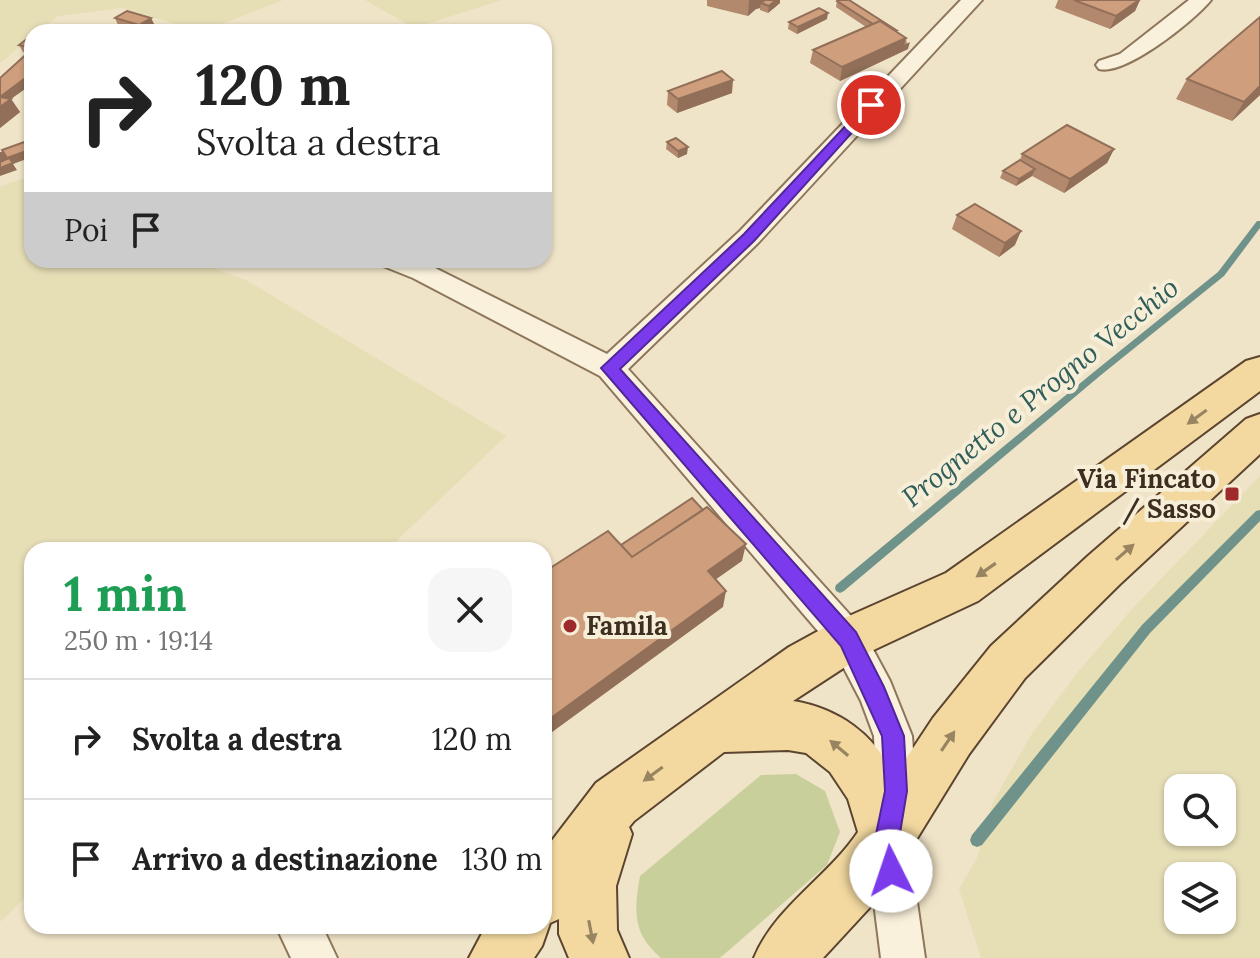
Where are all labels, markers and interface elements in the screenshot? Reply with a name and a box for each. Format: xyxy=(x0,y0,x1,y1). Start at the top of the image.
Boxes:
text: 120 m xyxy=(196,49,350,120)
icon: right xyxy=(64,56,168,160)
pin xyxy=(837,71,905,139)
icon: arrive xyxy=(849,83,893,127)
text: Svolta a destra xyxy=(196,119,441,165)
icon: arrive xyxy=(124,208,168,252)
text: Poi xyxy=(64,211,108,249)
water label: Prognetto e Progno Vecchio xyxy=(894,269,1186,515)
one-way arrow xyxy=(1186,409,1207,424)
place label: Via Fincato / Sasso xyxy=(1077,462,1216,526)
marker: Via Fincato / Sasso xyxy=(1223,485,1241,503)
one-way arrow xyxy=(1116,543,1135,561)
one-way arrow xyxy=(976,562,997,577)
text: 1 min xyxy=(64,563,187,624)
button: close xyxy=(428,568,512,652)
place label: Famila xyxy=(586,609,668,642)
marker: Famila xyxy=(561,617,579,635)
text: 250 m · 19:14 xyxy=(64,624,213,657)
icon: right xyxy=(64,717,108,761)
text: Svolta a destra xyxy=(132,720,342,758)
text: 120 m xyxy=(432,720,512,758)
one-way arrow xyxy=(941,730,955,752)
one-way arrow xyxy=(829,740,849,757)
one-way arrow xyxy=(643,766,664,782)
map controls xyxy=(1164,774,1236,934)
button: search xyxy=(1164,774,1236,846)
position arrow xyxy=(849,829,933,913)
icon: arrive xyxy=(64,837,108,881)
text: Arrivo a destinazione xyxy=(132,840,438,878)
text: 130 m xyxy=(462,840,543,878)
button: layers xyxy=(1164,862,1236,934)
one-way arrow xyxy=(585,919,597,944)

